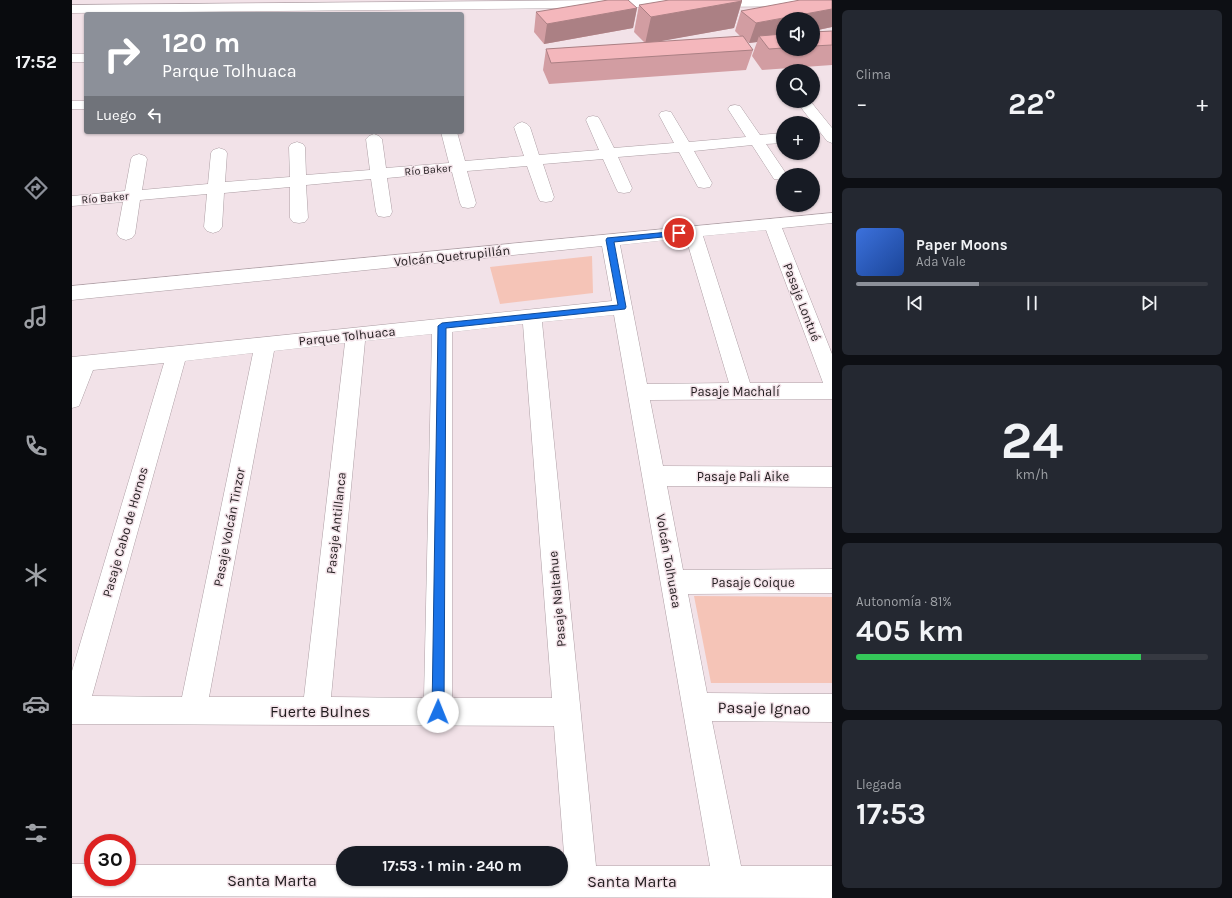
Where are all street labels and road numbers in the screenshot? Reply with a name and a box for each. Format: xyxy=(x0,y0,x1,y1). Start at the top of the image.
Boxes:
street label: Río Baker xyxy=(404,161,452,179)
street label: Río Baker xyxy=(81,189,129,207)
street label: Volcán Quetrupillán xyxy=(393,242,511,270)
street label: Pasaje Lontué xyxy=(780,261,824,344)
street label: Parque Tolhuaca xyxy=(298,323,396,350)
street label: Pasaje Machalí xyxy=(690,384,780,399)
street label: Pasaje Cabo de Hornos xyxy=(99,465,151,599)
street label: Pasaje Volcán Tinzor xyxy=(210,466,248,588)
street label: Pasaje Pali Aike xyxy=(697,469,790,484)
street label: Pasaje Antillanca xyxy=(323,471,349,575)
street label: Volcán Tolhuaca xyxy=(653,513,685,609)
street label: Pasaje Naltahue xyxy=(545,550,569,648)
street label: Pasaje Coique xyxy=(711,575,795,591)
street label: Pasaje Ignao xyxy=(718,698,810,718)
street label: Fuerte Bulnes xyxy=(270,702,370,721)
street label: Santa Marta xyxy=(227,871,317,890)
street label: Santa Marta xyxy=(587,872,677,891)

